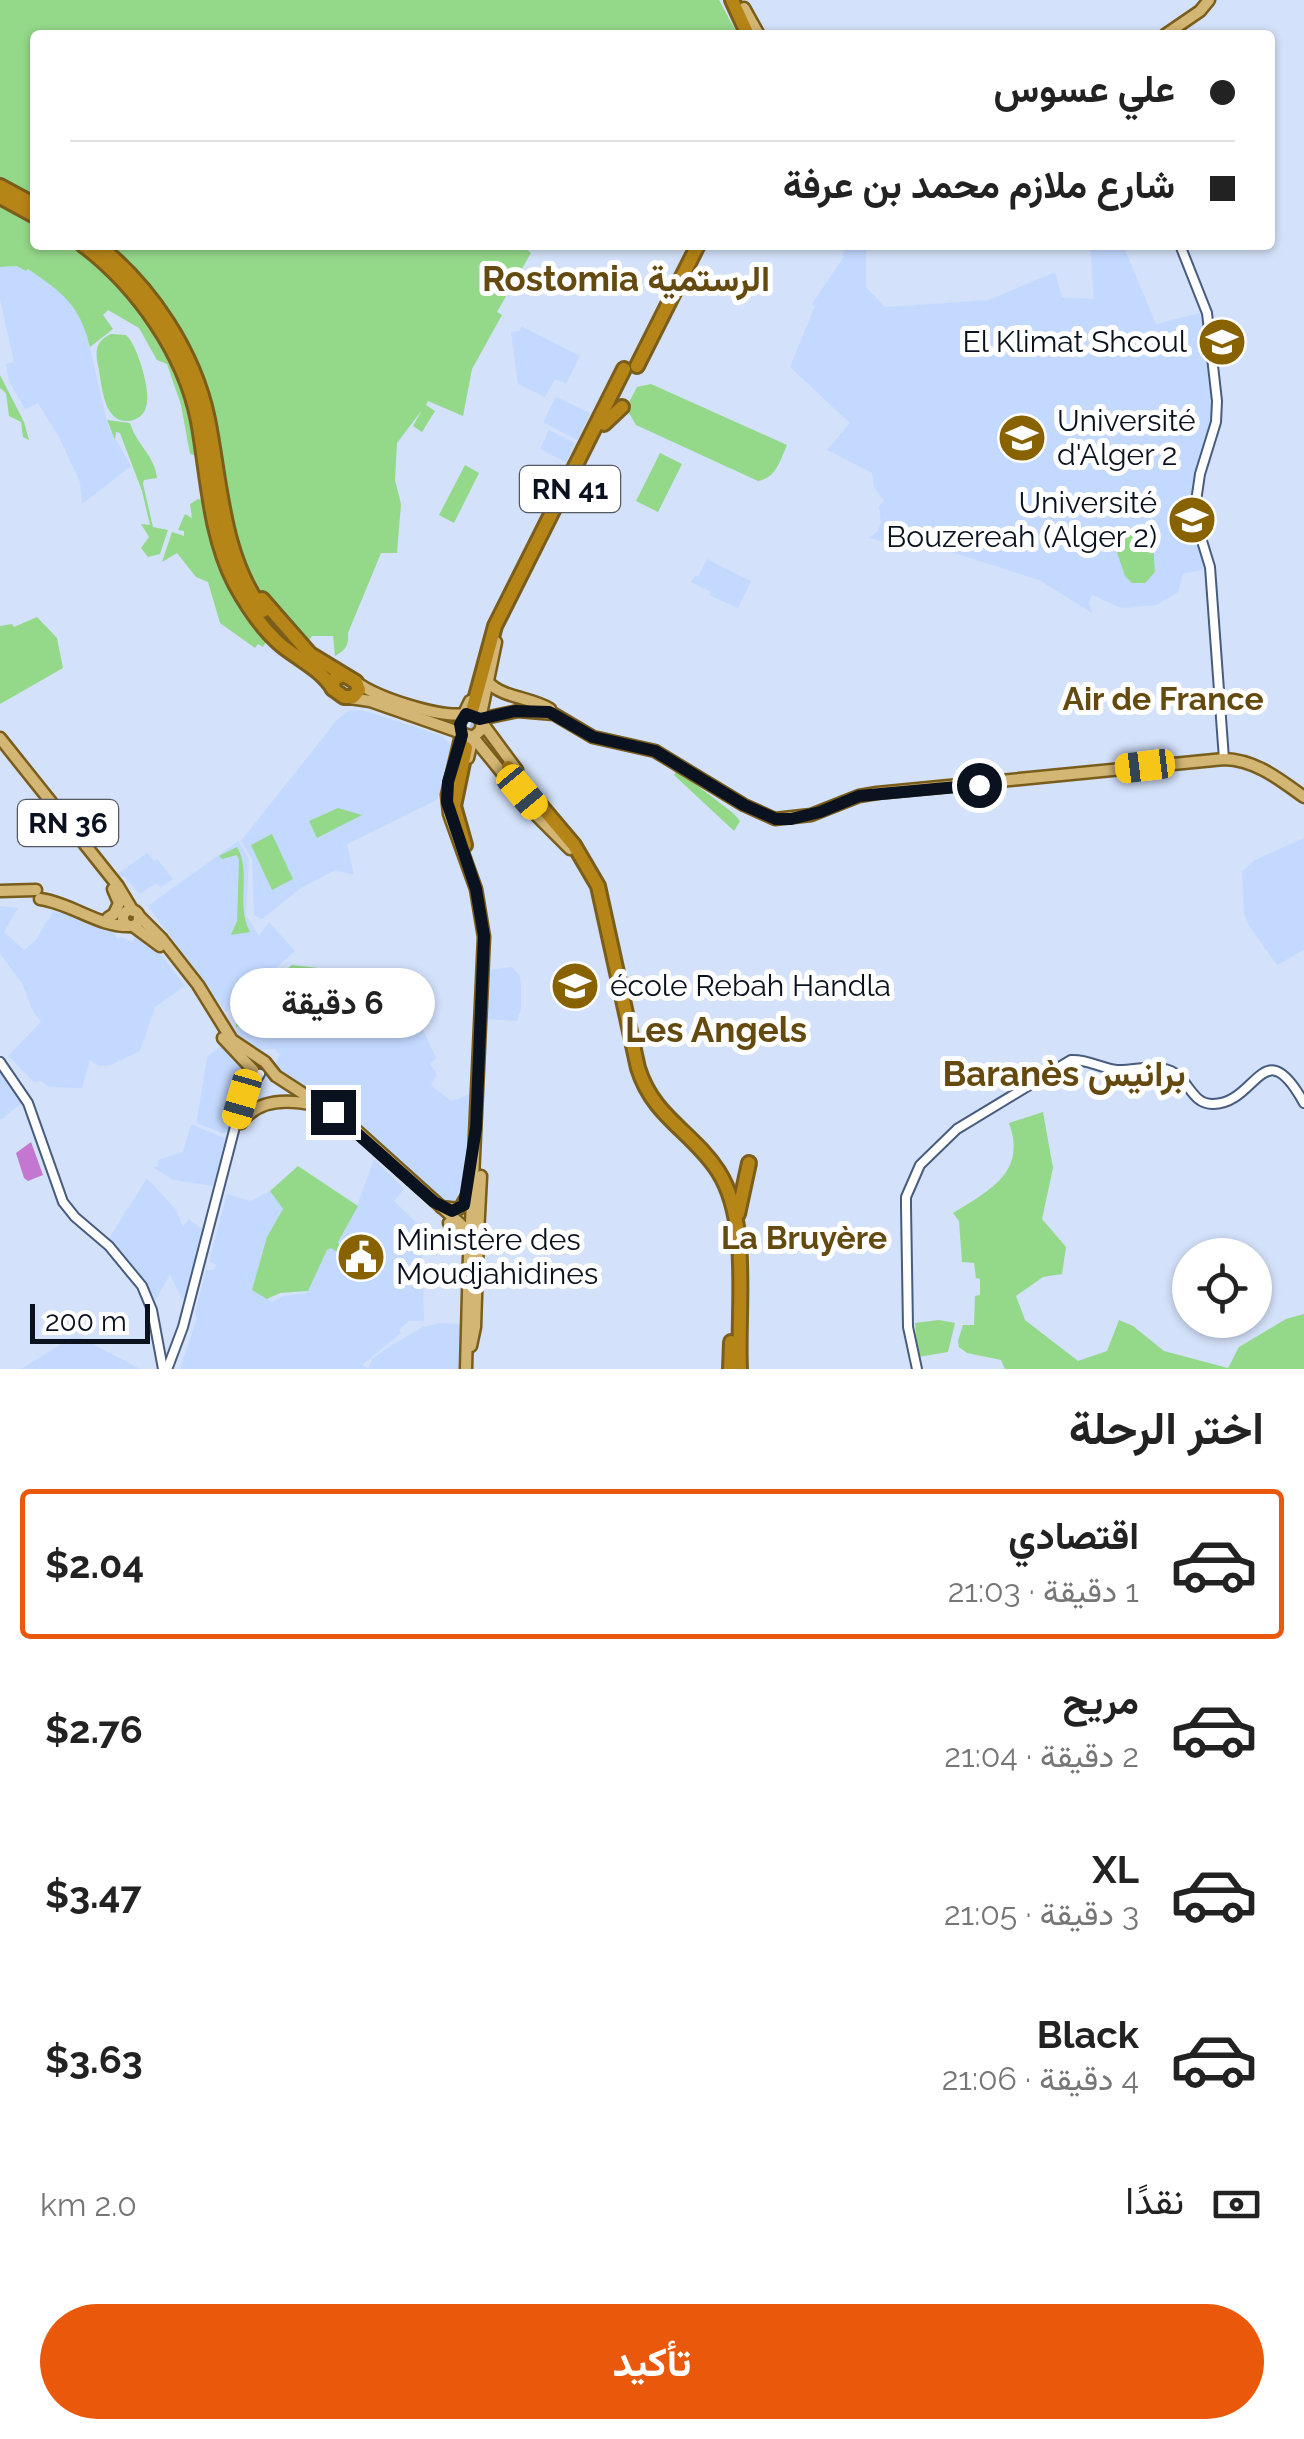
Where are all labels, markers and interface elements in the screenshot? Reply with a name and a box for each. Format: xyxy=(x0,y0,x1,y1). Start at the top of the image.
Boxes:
text: علي عسوس xyxy=(993,66,1175,111)
text: شارع ملازم محمد بن عرفة xyxy=(783,162,1175,207)
district label: Rostomia الرستمية xyxy=(482,258,770,301)
school or university icon: El Klimat Shcoul xyxy=(1196,316,1248,368)
place label: El Klimat Shcoul xyxy=(962,324,1188,359)
place label: Université d'Alger 2 xyxy=(1057,403,1196,472)
school or university icon: Université d'Alger 2 xyxy=(996,412,1048,464)
road number: RN 41 xyxy=(520,466,620,512)
place label: Université Bouzereah (Alger 2) xyxy=(886,485,1157,554)
school or university icon: Université Bouzereah (Alger 2) xyxy=(1166,494,1218,546)
district label: Air de France xyxy=(1062,680,1264,717)
car xyxy=(1113,747,1177,785)
car xyxy=(491,759,553,825)
route start xyxy=(957,763,1002,808)
road number: RN 36 xyxy=(18,800,118,846)
school or university icon: école Rebah Handla xyxy=(549,960,601,1012)
callout: 6 دقيقة xyxy=(230,967,436,1037)
place label: école Rebah Handla xyxy=(610,968,891,1003)
text: 6 دقيقة xyxy=(281,984,384,1021)
district label: Les Angels xyxy=(625,1009,807,1050)
district label: Baranès برانيس xyxy=(942,1053,1186,1096)
car xyxy=(219,1066,265,1132)
route end xyxy=(311,1090,356,1135)
district label: La Bruyère xyxy=(721,1219,887,1256)
place label: Ministère des Moudjahidines xyxy=(396,1222,598,1291)
public building icon: Ministère des Moudjahidines xyxy=(335,1231,387,1283)
map controls xyxy=(1172,1238,1272,1338)
button: locate xyxy=(1172,1238,1272,1338)
scale bar xyxy=(30,1299,150,1344)
text: 200 m xyxy=(45,1305,127,1338)
text: اختر الرحلة xyxy=(1069,1402,1264,1455)
text: اقتصادي xyxy=(1008,1513,1139,1558)
icon: car xyxy=(1169,1519,1259,1609)
text: $2.04 xyxy=(45,1542,144,1587)
text: 1 دقيقة · 21:03 xyxy=(948,1572,1139,1609)
text: مريح xyxy=(1063,1678,1139,1723)
icon: car xyxy=(1169,1684,1259,1774)
text: $2.76 xyxy=(45,1707,143,1752)
text: 2 دقيقة · 21:04 xyxy=(944,1737,1139,1774)
text: XL xyxy=(1092,1847,1139,1892)
icon: car xyxy=(1169,1849,1259,1939)
text: $3.47 xyxy=(45,1872,142,1917)
text: 3 دقيقة · 21:05 xyxy=(944,1895,1139,1932)
text: Black xyxy=(1037,2012,1139,2057)
icon: car xyxy=(1169,2014,1259,2104)
text: $3.63 xyxy=(45,2037,143,2082)
text: 4 دقيقة · 21:06 xyxy=(942,2060,1139,2097)
icon: cash xyxy=(1209,2177,1264,2232)
text: نقدًا xyxy=(1125,2178,1184,2223)
text: 2.0 km xyxy=(40,2186,137,2223)
button: تأكيد xyxy=(40,2304,1264,2419)

